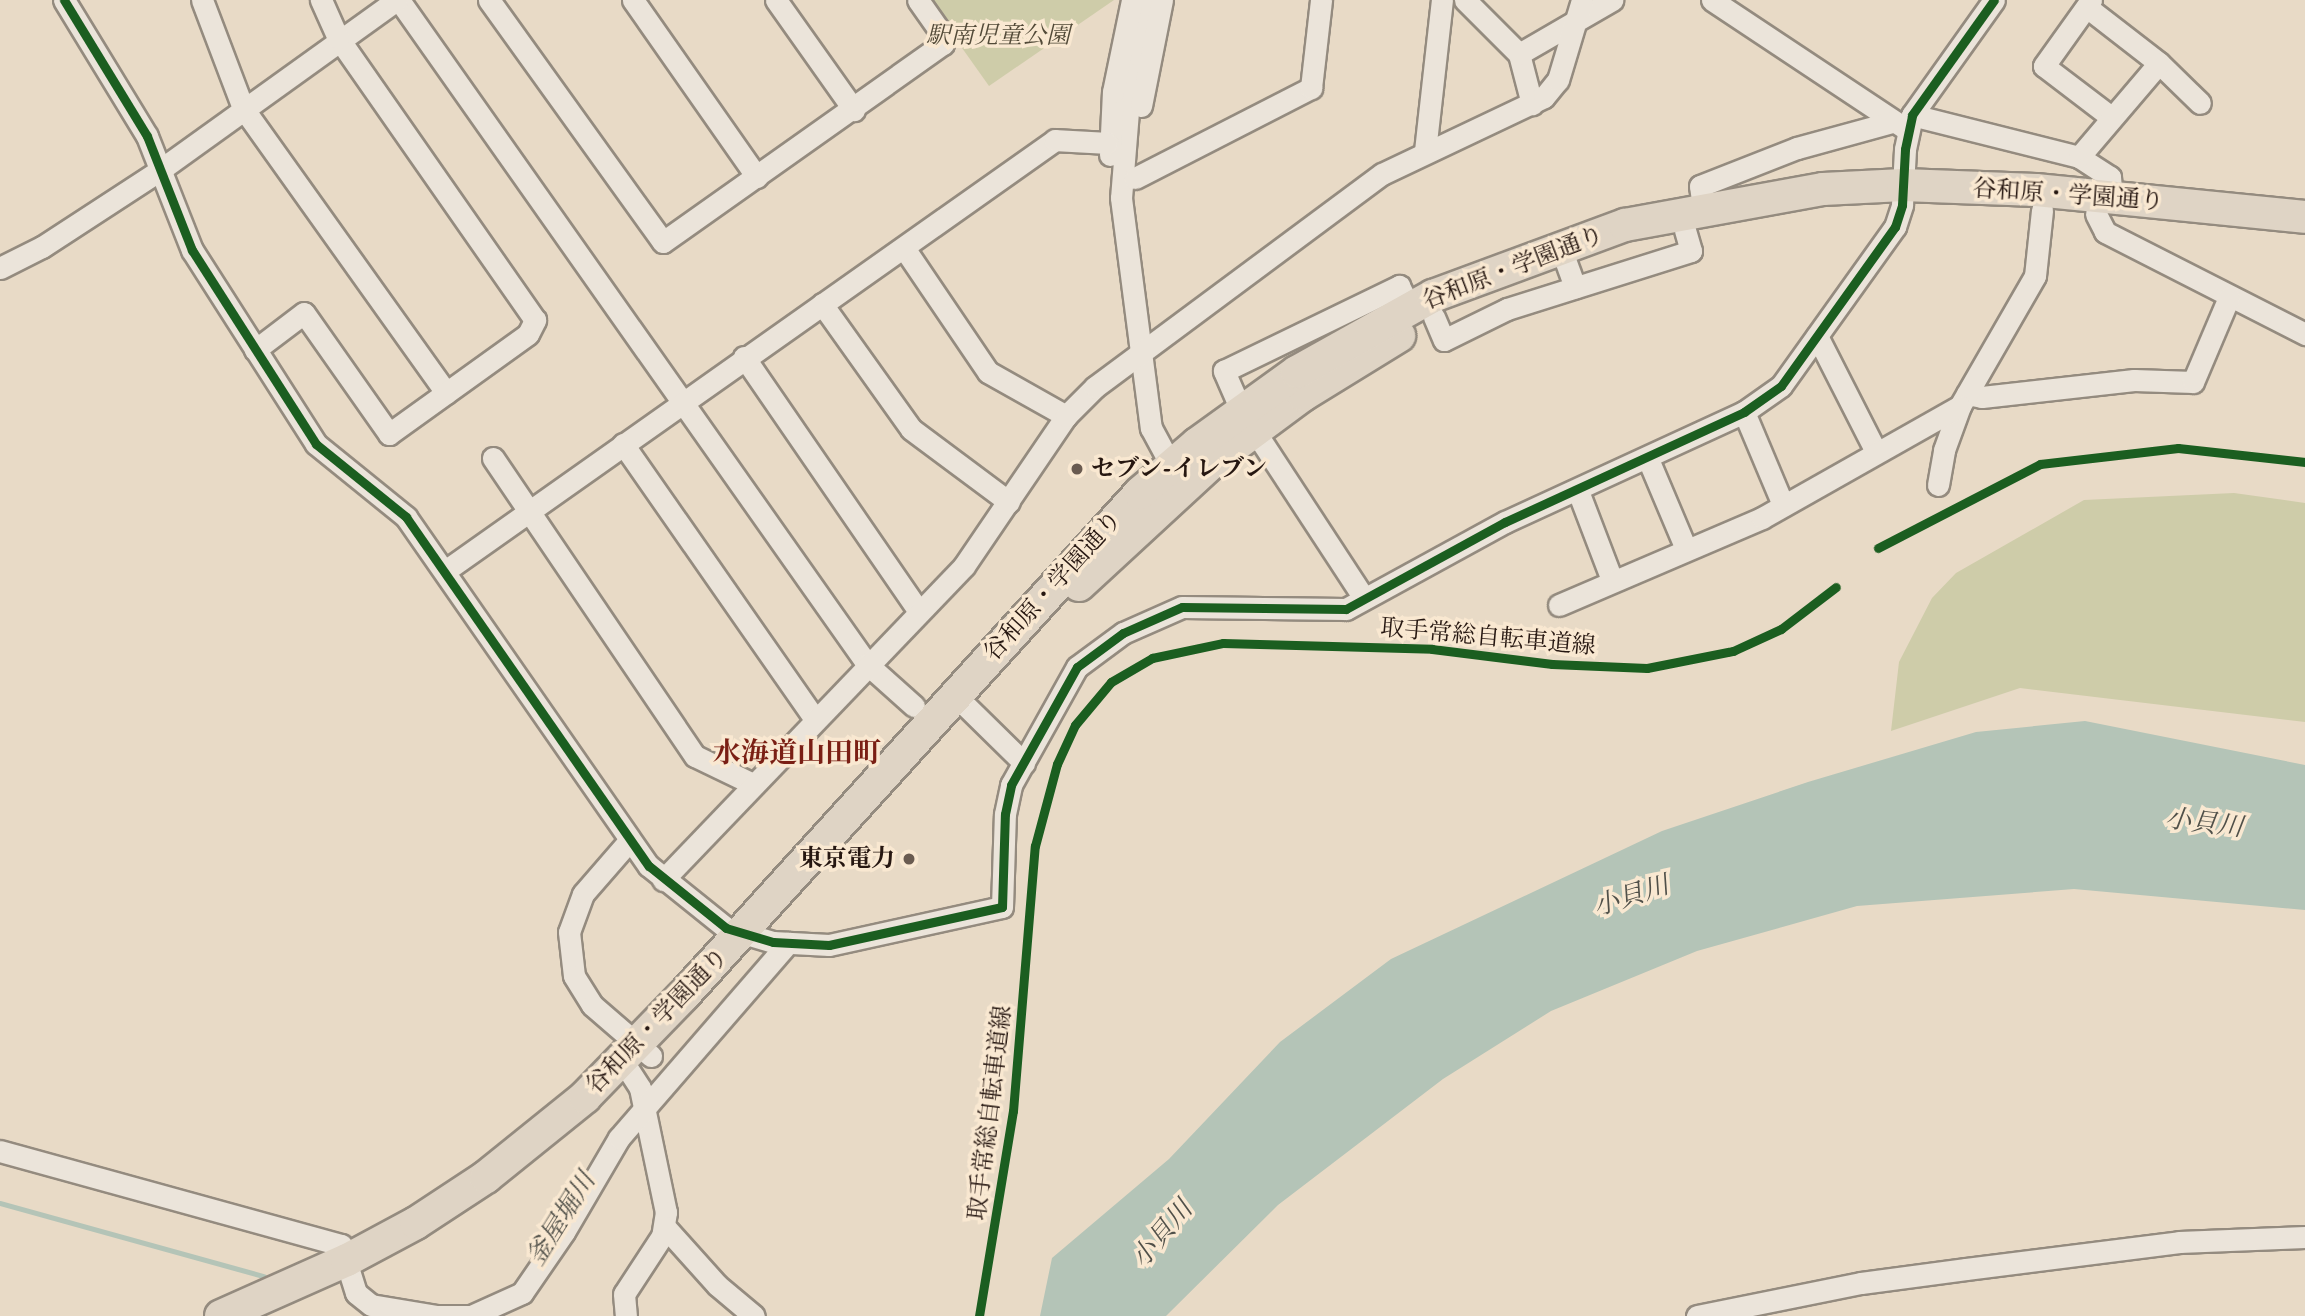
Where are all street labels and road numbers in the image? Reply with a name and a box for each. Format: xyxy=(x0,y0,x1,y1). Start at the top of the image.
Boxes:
street label: 谷和原・学園通り xyxy=(1971,174,2165,216)
street label: 谷和原・学園通り xyxy=(1418,220,1608,316)
street label: 谷和原・学園通り xyxy=(978,505,1128,667)
street label: 取手常総自転車道線 xyxy=(1379,613,1597,661)
street label: 谷和原・学園通り xyxy=(580,942,734,1100)
street label: 取手常総自転車道線 xyxy=(963,1004,1017,1222)

